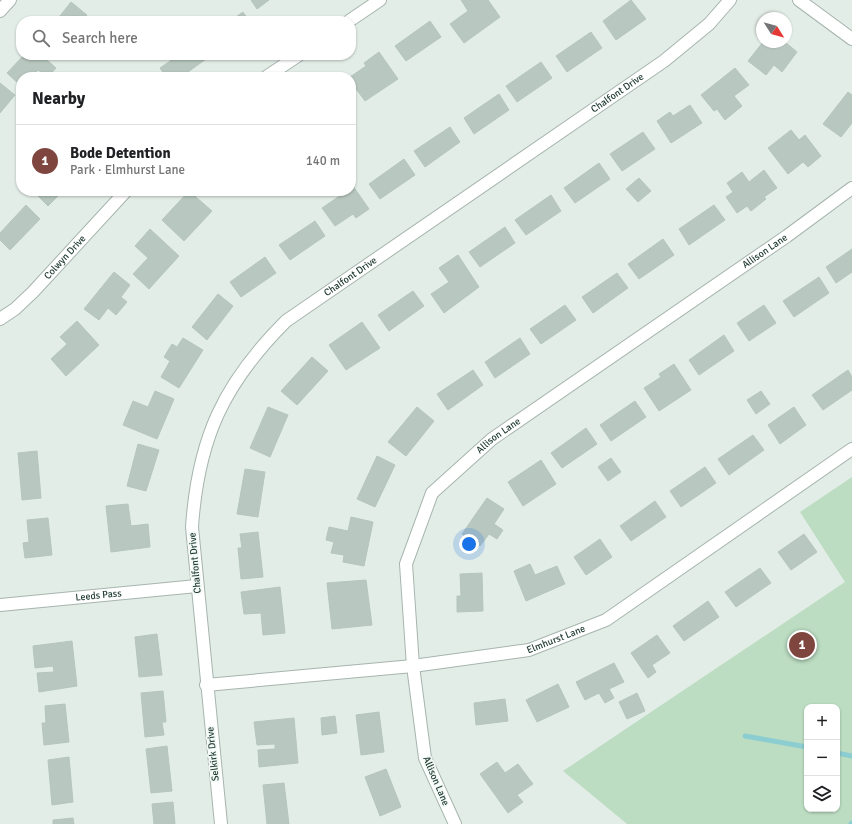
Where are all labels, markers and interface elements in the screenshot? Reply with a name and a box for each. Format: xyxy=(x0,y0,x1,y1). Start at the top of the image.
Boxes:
north arrow xyxy=(756,12,792,48)
search box xyxy=(16,16,356,60)
icon: search xyxy=(30,27,52,49)
text: Search here xyxy=(62,29,138,47)
street label: Chalfont Drive xyxy=(589,71,646,115)
text: Nearby xyxy=(32,88,85,109)
text: Bode Detention xyxy=(70,144,171,162)
text: 1 xyxy=(41,153,49,169)
text: 140 m xyxy=(306,153,340,169)
text: Park · Elmhurst Lane xyxy=(70,162,185,178)
street label: Allison Lane xyxy=(740,231,790,271)
street label: Colwyn Drive xyxy=(42,233,88,282)
street label: Chalfont Drive xyxy=(322,254,379,299)
street label: Allison Lane xyxy=(474,415,523,456)
street label: Chalfont Drive xyxy=(186,532,204,594)
your location xyxy=(459,534,479,554)
street label: Leeds Pass xyxy=(75,587,123,604)
street label: Elmhurst Lane xyxy=(525,623,587,656)
pin: 1 xyxy=(789,630,815,660)
map controls xyxy=(804,704,840,812)
button: + xyxy=(804,704,840,740)
street label: Selkirk Drive xyxy=(204,726,222,782)
button: − xyxy=(804,740,840,776)
street label: Allison Lane xyxy=(420,755,452,807)
button: layers xyxy=(804,776,840,812)

